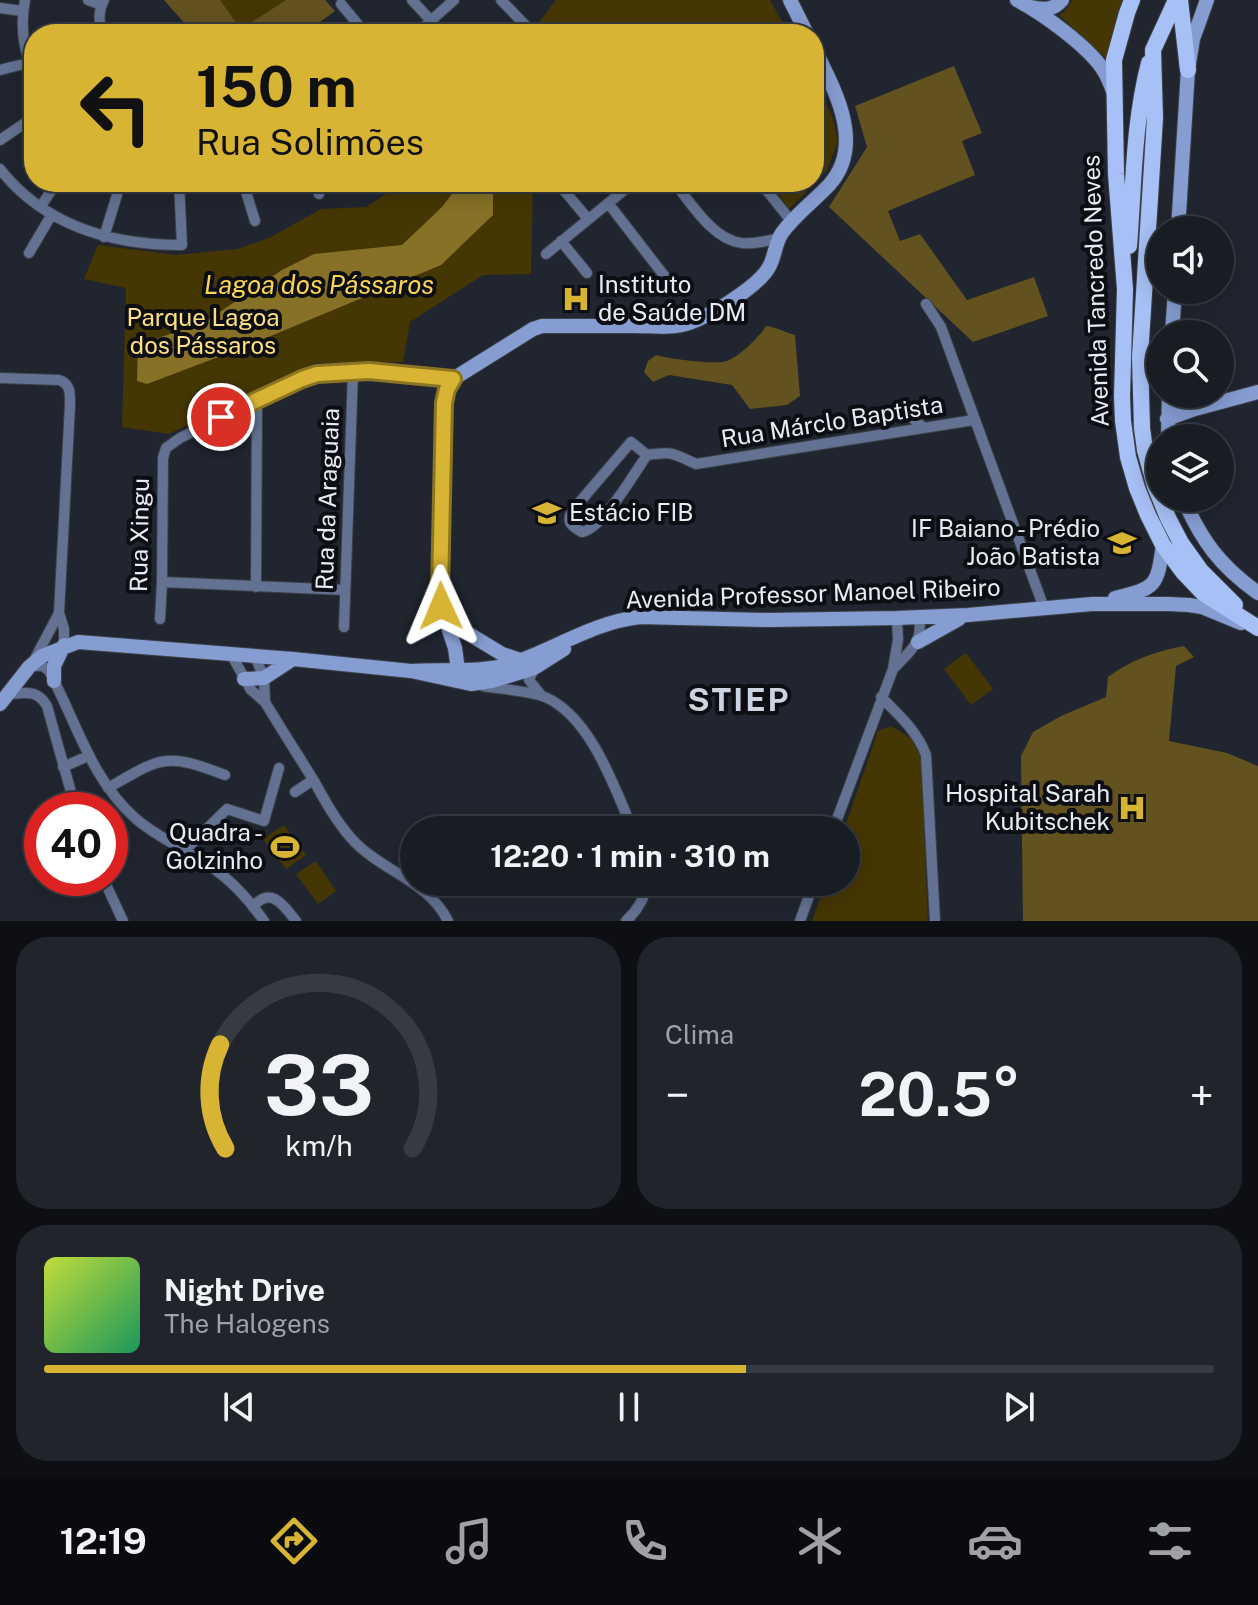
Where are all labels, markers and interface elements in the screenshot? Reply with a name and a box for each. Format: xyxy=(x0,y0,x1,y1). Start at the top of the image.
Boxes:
text: 150 m xyxy=(196,54,357,120)
icon: left xyxy=(64,56,168,160)
text: Rua Solimões xyxy=(196,121,424,163)
street label: Avenida Tancredo Neves xyxy=(1076,155,1114,428)
map controls xyxy=(1146,216,1234,512)
button: sound xyxy=(1146,216,1234,304)
water label: Lagoa dos Pássaros xyxy=(204,269,434,300)
place label: Instituto de Saúde DM xyxy=(598,270,746,326)
hospital icon: Instituto de Saúde DM xyxy=(561,284,591,314)
park label: Parque Lagoa dos Pássaros xyxy=(127,303,279,359)
button: search xyxy=(1146,320,1234,408)
pin xyxy=(187,383,255,451)
street label: Rua Márclo Baptista xyxy=(719,390,945,452)
icon: arrive xyxy=(199,395,243,439)
street label: Rua da Araguaia xyxy=(310,407,344,591)
button: layers xyxy=(1146,424,1234,512)
street label: Rua Xingu xyxy=(124,478,154,592)
school or university icon: Estácio FIB xyxy=(532,498,562,528)
place label: Estácio FIB xyxy=(569,498,693,526)
place label: IF Baiano - Prédio João Batista xyxy=(911,514,1100,570)
school or university icon: IF Baiano - Prédio João Batista xyxy=(1107,528,1137,558)
position arrow xyxy=(399,564,483,648)
street label: Avenida Professor Manoel Ribeiro xyxy=(625,572,1001,614)
district label: STIEP xyxy=(688,681,790,718)
place label: Hospital Sarah Kubitschek xyxy=(945,779,1110,835)
speed limit sign: 40 xyxy=(24,792,128,896)
hospital icon: Hospital Sarah Kubitschek xyxy=(1117,793,1147,823)
place label: Quadra - Golzinho xyxy=(166,818,263,874)
sports icon: Quadra - Golzinho xyxy=(270,832,300,862)
text: 12:20 · 1 min · 310 m xyxy=(490,838,770,874)
text: Clima xyxy=(665,1019,734,1050)
text: 33 xyxy=(263,1036,374,1134)
text: 20.5° xyxy=(859,1059,1020,1130)
text: − xyxy=(665,1069,689,1121)
text: + xyxy=(1190,1069,1214,1121)
text: km/h xyxy=(285,1129,352,1162)
text: Night Drive xyxy=(164,1272,325,1308)
text: The Halogens xyxy=(164,1308,330,1339)
icon: previous xyxy=(217,1385,261,1429)
icon: pause xyxy=(607,1385,651,1429)
icon: next xyxy=(997,1385,1041,1429)
icon: directions xyxy=(266,1513,322,1569)
icon: music xyxy=(441,1513,497,1569)
icon: phone xyxy=(617,1513,673,1569)
icon: climate xyxy=(792,1513,848,1569)
icon: car xyxy=(967,1513,1023,1569)
icon: filters xyxy=(1142,1513,1198,1569)
text: 12:19 xyxy=(60,1520,147,1562)

